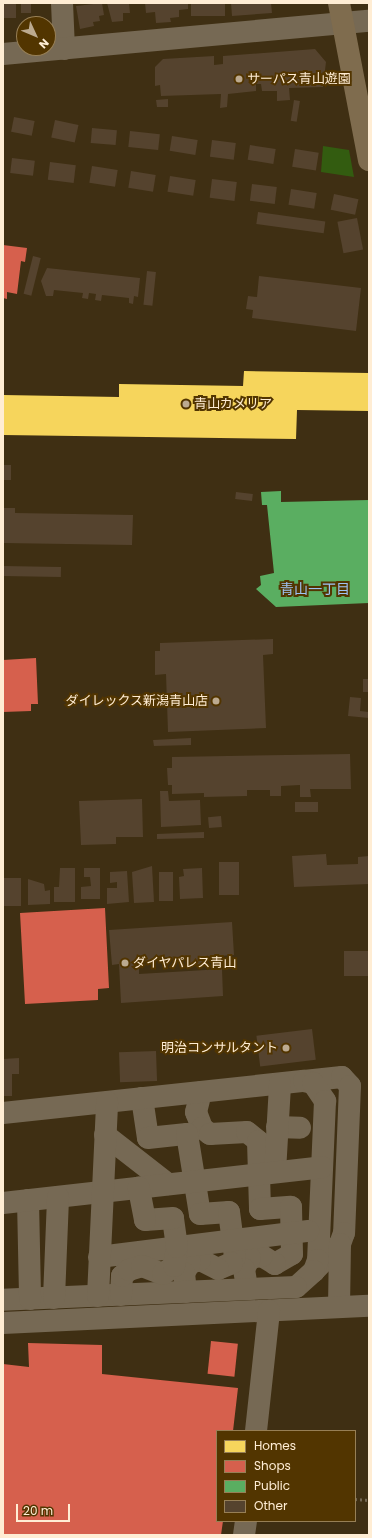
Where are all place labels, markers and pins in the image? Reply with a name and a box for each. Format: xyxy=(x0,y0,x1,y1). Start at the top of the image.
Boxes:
place label: サーパス青山遊園 xyxy=(247,71,351,87)
marker: サーパス青山遊園 xyxy=(234,74,244,84)
place label: 青山カメリア xyxy=(194,396,272,412)
marker: 青山カメリア xyxy=(181,399,191,409)
place label: ダイレックス新潟青山店 xyxy=(65,693,208,709)
marker: ダイレックス新潟青山店 xyxy=(211,696,221,706)
place label: ダイヤパレス青山 xyxy=(133,955,237,971)
marker: ダイヤパレス青山 xyxy=(120,958,130,968)
place label: 明治コンサルタント xyxy=(161,1040,278,1056)
marker: 明治コンサルタント xyxy=(281,1043,291,1053)

